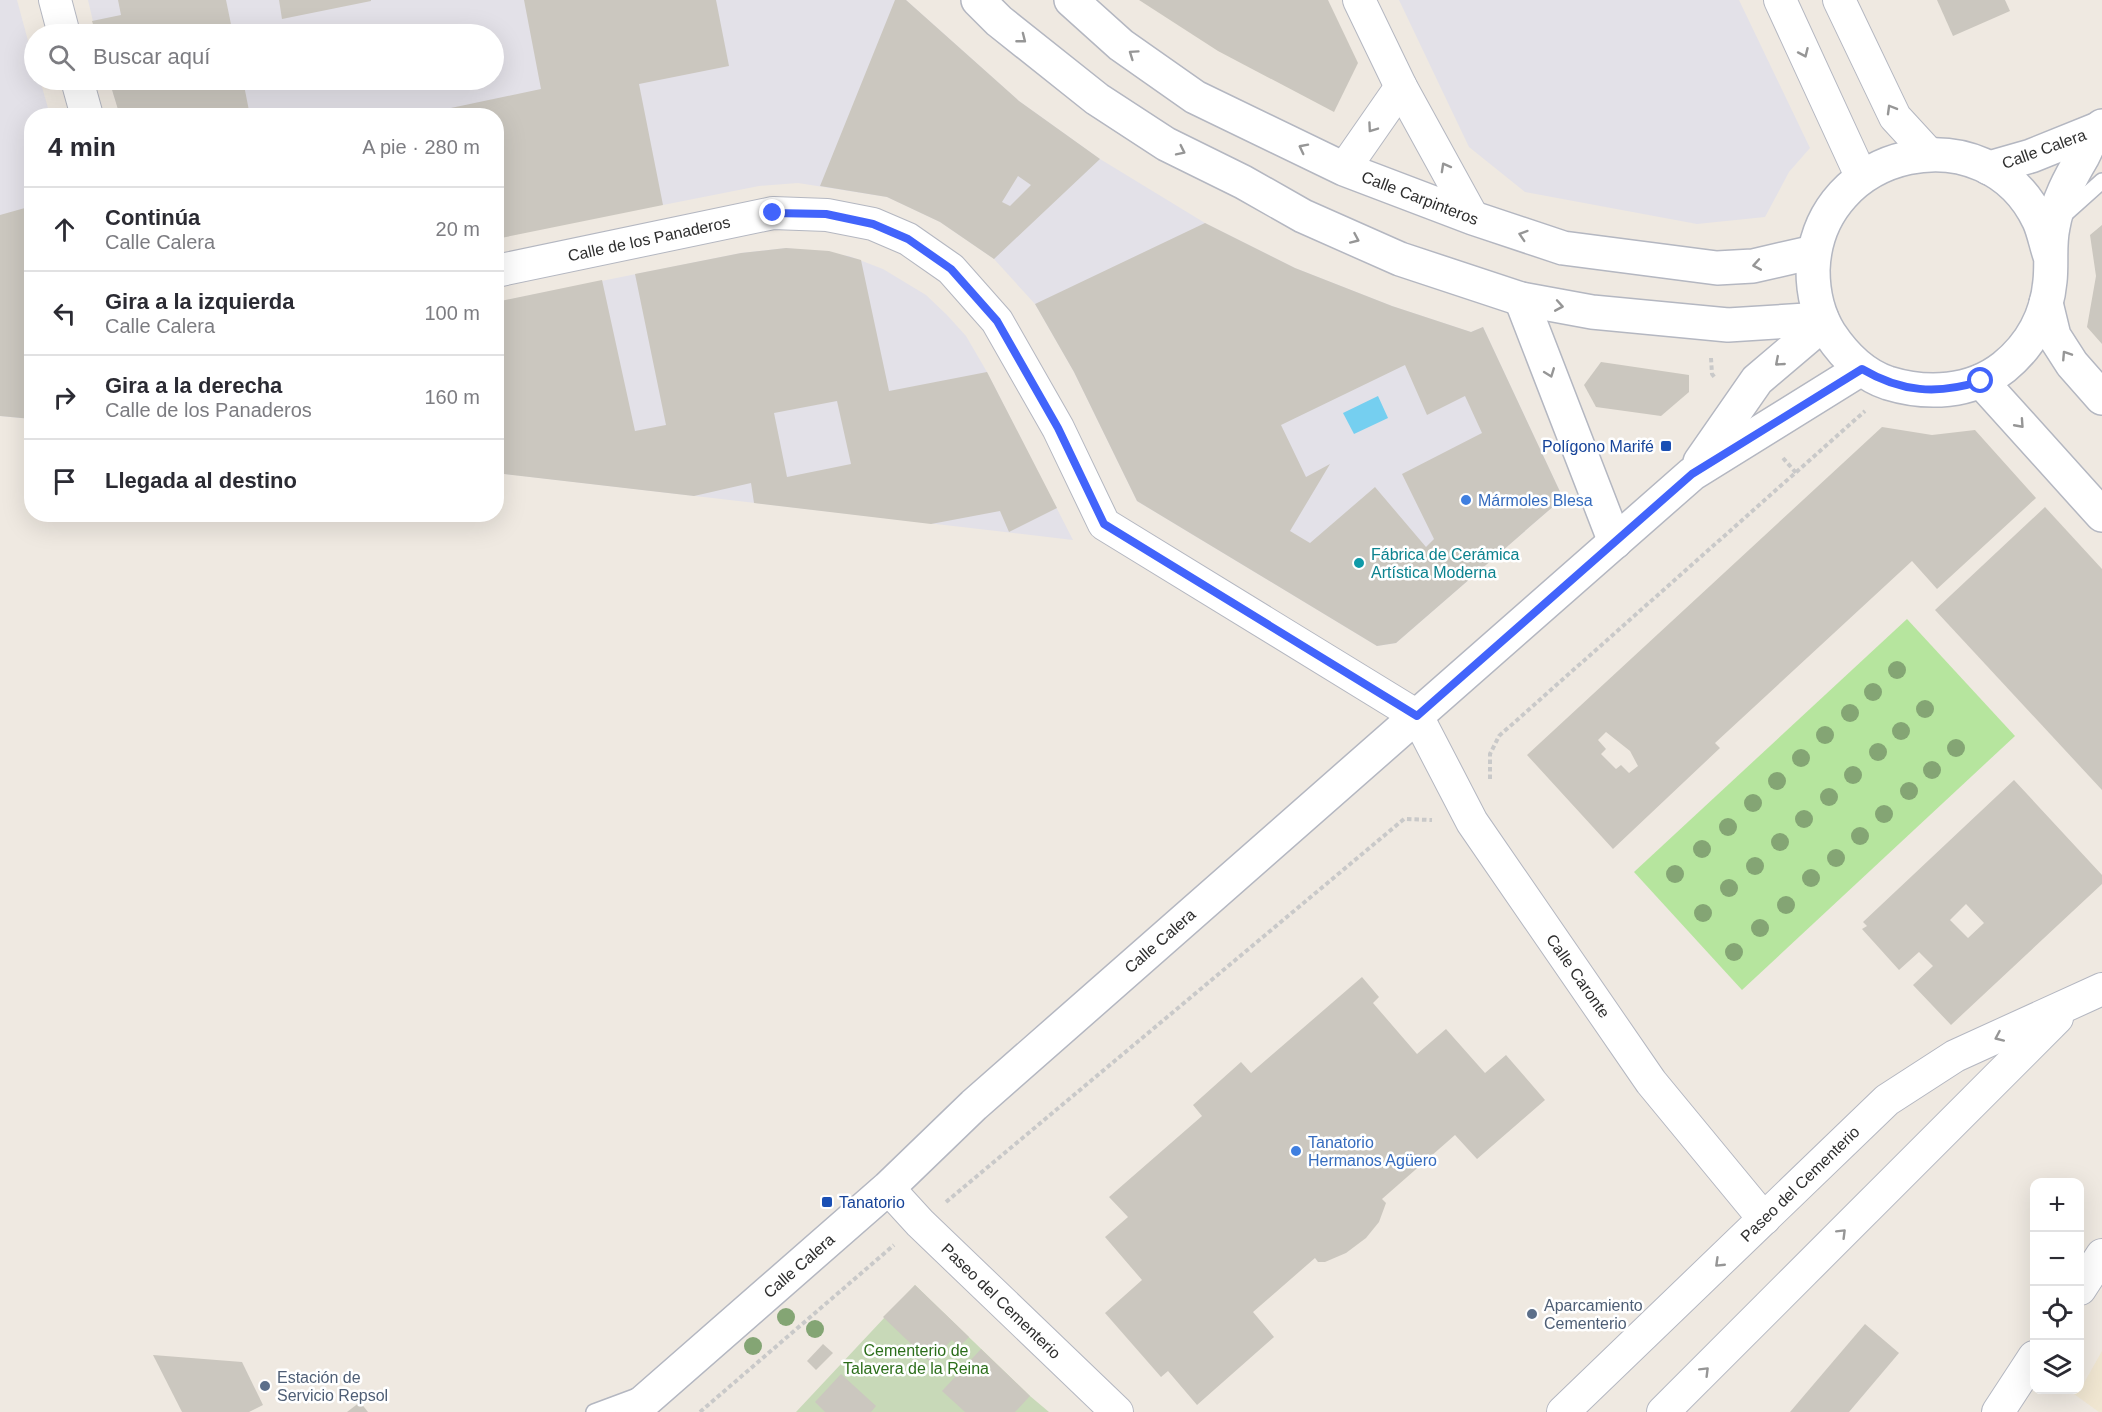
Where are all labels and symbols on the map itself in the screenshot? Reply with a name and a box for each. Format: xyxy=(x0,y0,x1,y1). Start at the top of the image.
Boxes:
one-way arrow xyxy=(1015,32,1026,43)
one-way arrow xyxy=(1797,47,1809,58)
one-way arrow xyxy=(1129,50,1140,61)
one-way arrow xyxy=(1887,105,1899,115)
one-way arrow xyxy=(1368,121,1379,132)
street label: Calle Calera xyxy=(2000,126,2088,172)
one-way arrow xyxy=(1174,144,1185,156)
one-way arrow xyxy=(1299,144,1309,155)
one-way arrow xyxy=(1441,163,1452,173)
street label: Calle Carpinteros xyxy=(1359,168,1481,228)
route end xyxy=(759,199,785,225)
street label: Calle de los Panaderos xyxy=(566,213,732,265)
one-way arrow xyxy=(1518,229,1529,242)
one-way arrow xyxy=(1348,232,1359,244)
one-way arrow xyxy=(1752,258,1762,271)
one-way arrow xyxy=(1554,299,1564,312)
one-way arrow xyxy=(2062,351,2073,362)
one-way arrow xyxy=(1775,354,1786,365)
one-way arrow xyxy=(1542,367,1555,378)
route start xyxy=(1967,367,1993,393)
one-way arrow xyxy=(2013,417,2024,428)
place label: Polígono Marifé xyxy=(1542,438,1654,455)
marker: Polígono Marifé xyxy=(1659,439,1673,453)
place label: Mármoles Blesa xyxy=(1478,492,1593,509)
marker: Mármoles Blesa xyxy=(1459,493,1473,507)
place label: Fábrica de Cerámica Artística Moderna xyxy=(1371,546,1520,581)
marker: Fábrica de Cerámica Artística Moderna xyxy=(1352,556,1366,570)
street label: Calle Calera xyxy=(1121,906,1199,976)
street label: Calle Caronte xyxy=(1543,931,1613,1021)
one-way arrow xyxy=(1994,1029,2005,1041)
street label: Paseo del Cementerio xyxy=(1737,1123,1863,1245)
place label: Tanatorio Hermanos Agüero xyxy=(1308,1134,1437,1169)
marker: Tanatorio Hermanos Agüero xyxy=(1289,1144,1303,1158)
place label: Tanatorio xyxy=(839,1194,905,1211)
marker: Tanatorio xyxy=(820,1195,834,1209)
one-way arrow xyxy=(1835,1229,1846,1240)
street label: Calle Calera xyxy=(760,1231,838,1301)
street label: Paseo del Cementerio xyxy=(938,1240,1064,1362)
one-way arrow xyxy=(1715,1255,1726,1266)
place label: Aparcamiento Cementerio xyxy=(1544,1297,1643,1332)
marker: Aparcamiento Cementerio xyxy=(1525,1307,1539,1321)
park label: Cementerio de Talavera de la Reina xyxy=(843,1342,989,1377)
one-way arrow xyxy=(1697,1367,1708,1378)
place label: Estación de Servicio Repsol xyxy=(277,1369,388,1404)
marker: Estación de Servicio Repsol xyxy=(258,1379,272,1393)

